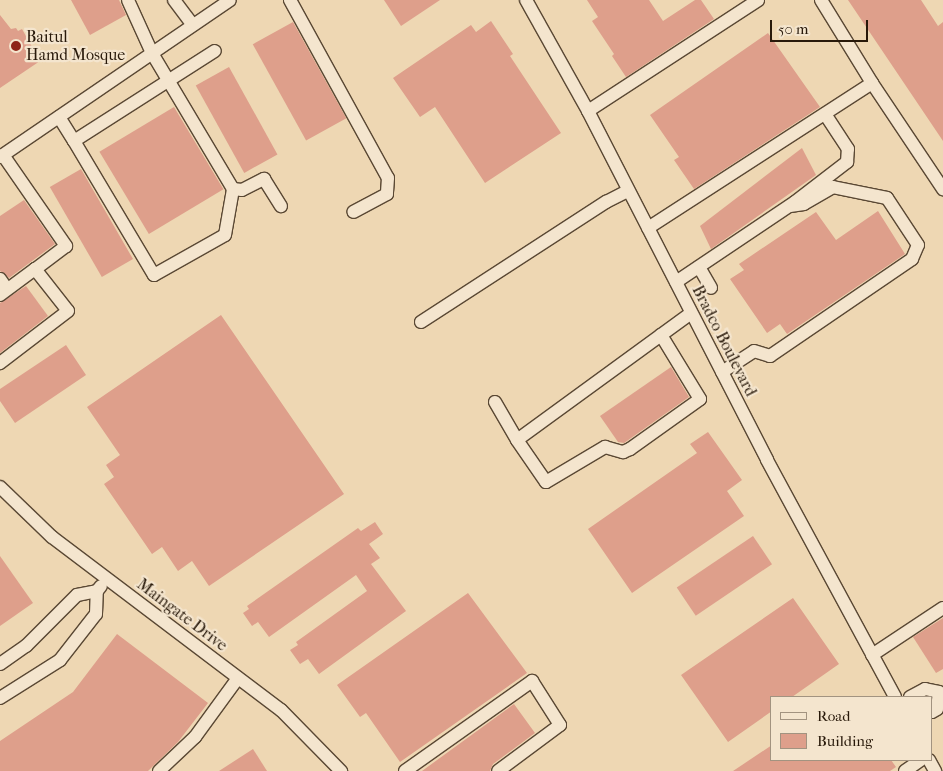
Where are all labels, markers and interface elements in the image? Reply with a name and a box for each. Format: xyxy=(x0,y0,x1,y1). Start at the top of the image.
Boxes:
scale bar xyxy=(773,10,870,42)
text: 50 m xyxy=(778,20,808,38)
place label: Baitul Hamd Mosque xyxy=(26,27,125,65)
marker: Baitul Hamd Mosque xyxy=(10,40,22,52)
street label: Bradco Boulevard xyxy=(688,282,760,400)
street label: Maingate Drive xyxy=(133,575,231,655)
legend xyxy=(770,696,933,761)
text: Road xyxy=(817,707,850,725)
text: Building xyxy=(817,732,873,750)

